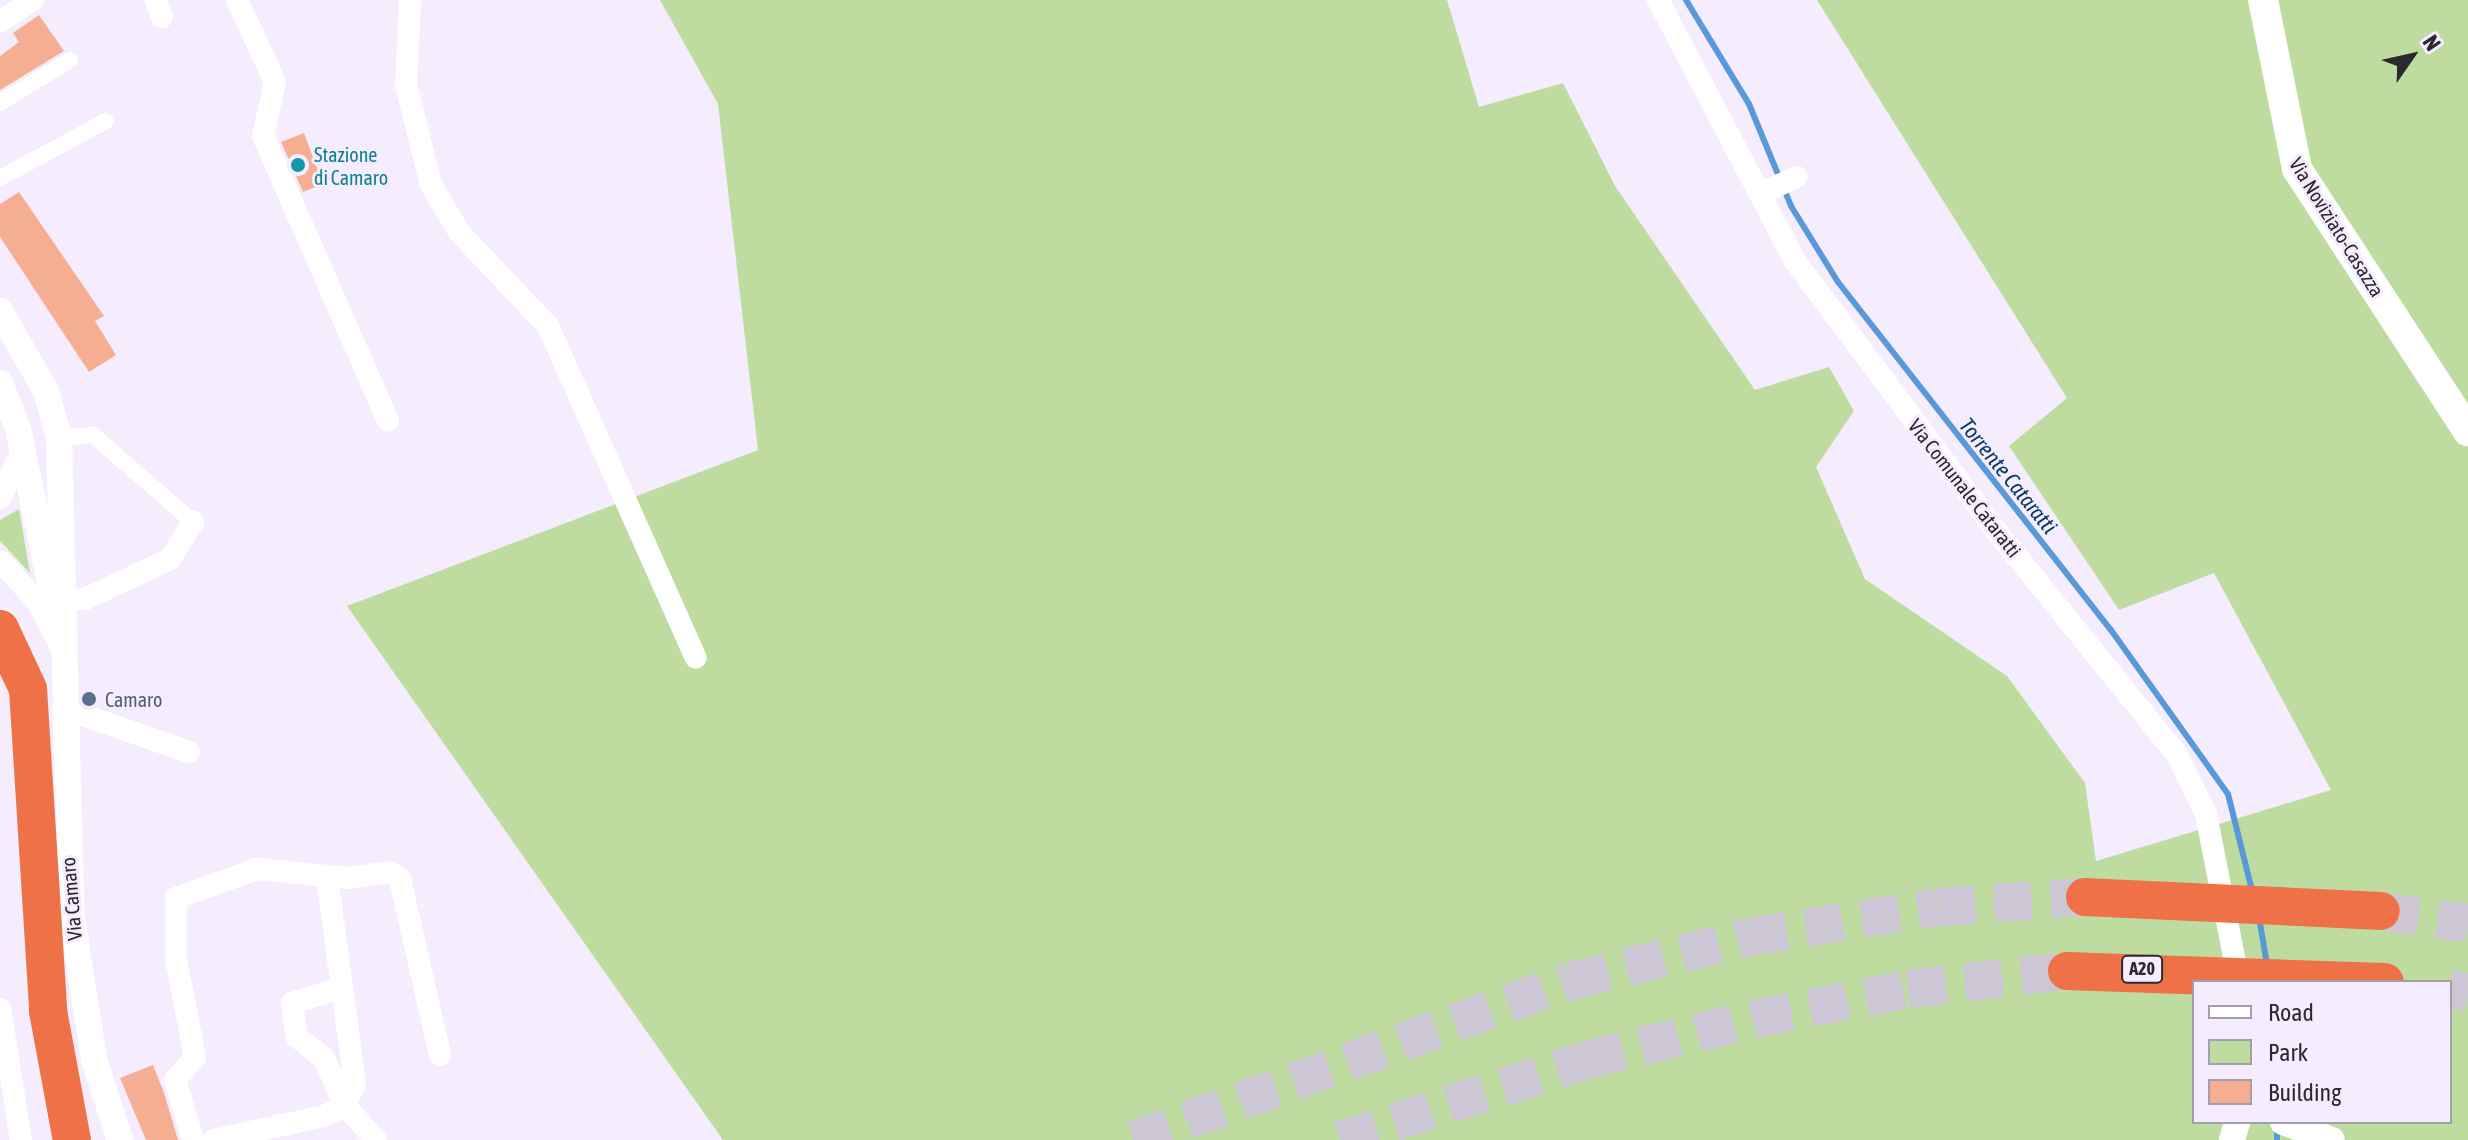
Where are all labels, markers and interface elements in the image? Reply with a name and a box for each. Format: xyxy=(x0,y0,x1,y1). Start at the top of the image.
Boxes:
north arrow xyxy=(2372,16,2452,96)
text: N xyxy=(2417,30,2446,55)
place label: Stazione di Camaro xyxy=(314,142,388,189)
street label: Via Noviziato-Casazza xyxy=(2285,153,2389,301)
marker: Stazione di Camaro xyxy=(289,156,307,174)
water label: Torrente Cataratti xyxy=(1953,413,2063,539)
street label: Via Comunale Cataratti xyxy=(1903,414,2027,562)
place label: Camaro xyxy=(105,687,162,711)
marker: Camaro xyxy=(80,690,98,708)
street label: Via Camaro xyxy=(55,856,87,942)
road number: A20 xyxy=(2120,955,2164,983)
legend xyxy=(2192,980,2452,1124)
text: Road xyxy=(2268,999,2314,1026)
text: Park xyxy=(2268,1039,2308,1066)
text: Building xyxy=(2268,1079,2341,1106)

